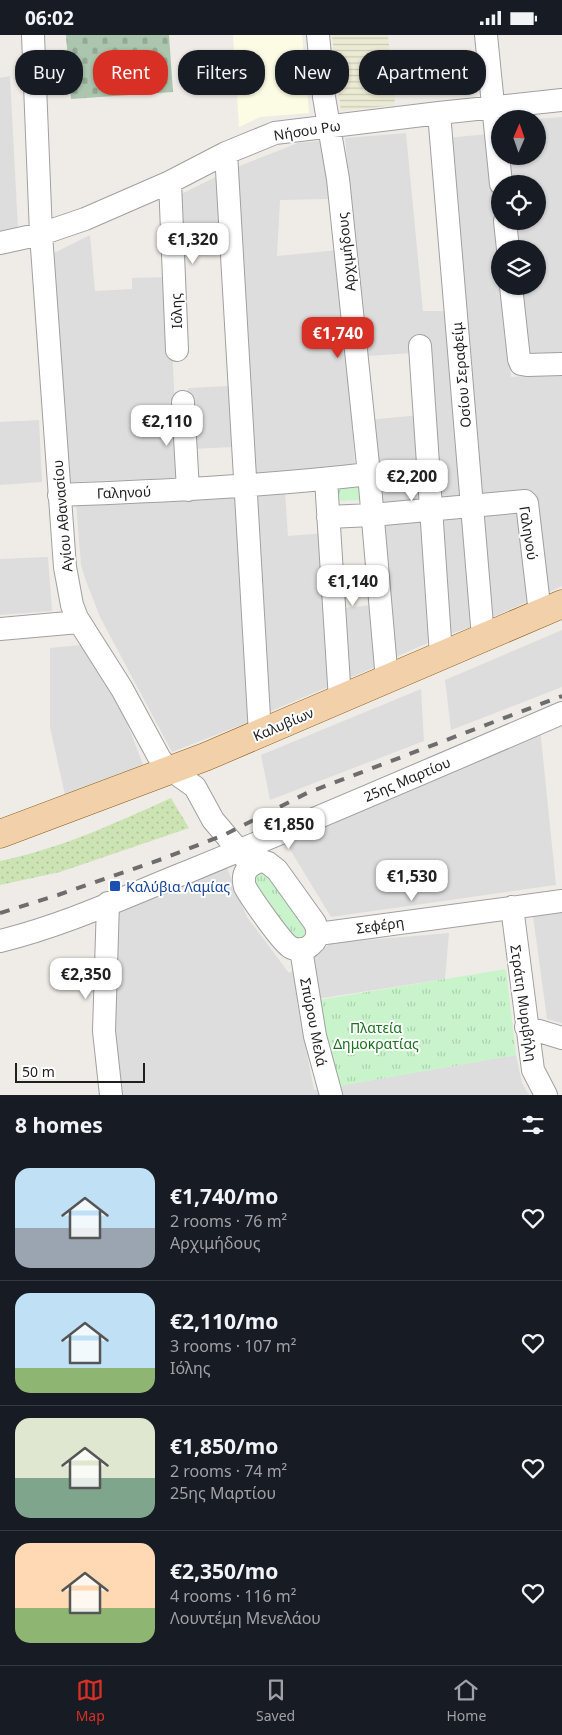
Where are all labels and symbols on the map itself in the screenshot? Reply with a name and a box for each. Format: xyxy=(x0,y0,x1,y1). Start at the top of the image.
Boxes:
north arrow xyxy=(491,110,546,165)
street label: Νήσου Ρω xyxy=(272,115,342,145)
street label: Αρχιμήδους xyxy=(332,211,360,292)
pin: €1,320 xyxy=(152,223,234,265)
street label: Ιόλης xyxy=(166,293,186,329)
pin: €1,740 xyxy=(297,317,379,359)
street label: Οσίου Σεραφείμ xyxy=(447,321,475,429)
pin: €2,110 xyxy=(126,405,208,447)
street label: Αγίου Αθανασίου xyxy=(48,459,76,573)
pin: €2,200 xyxy=(371,459,453,502)
street label: Γαληνού xyxy=(96,482,152,502)
street label: Γαληνού xyxy=(515,505,543,561)
pin: €1,140 xyxy=(312,565,394,607)
street label: Καλυβίων xyxy=(250,703,316,745)
street label: 25ης Μαρτίου xyxy=(361,752,453,806)
pin: €1,850 xyxy=(248,807,330,850)
pin: €1,530 xyxy=(371,859,453,902)
place label: Καλύβια Λαμίας xyxy=(126,877,230,896)
marker: Καλύβια Λαμίας xyxy=(108,879,122,893)
street label: Σεφέρη xyxy=(355,912,405,938)
street label: Στράτη Μυριβήλη xyxy=(506,943,542,1063)
pin: €2,350 xyxy=(45,957,127,1000)
street label: Σπύρου Μελά xyxy=(296,976,332,1068)
park label: Πλατεία Δημοκρατίας xyxy=(333,1018,419,1053)
scale bar xyxy=(15,1060,145,1083)

